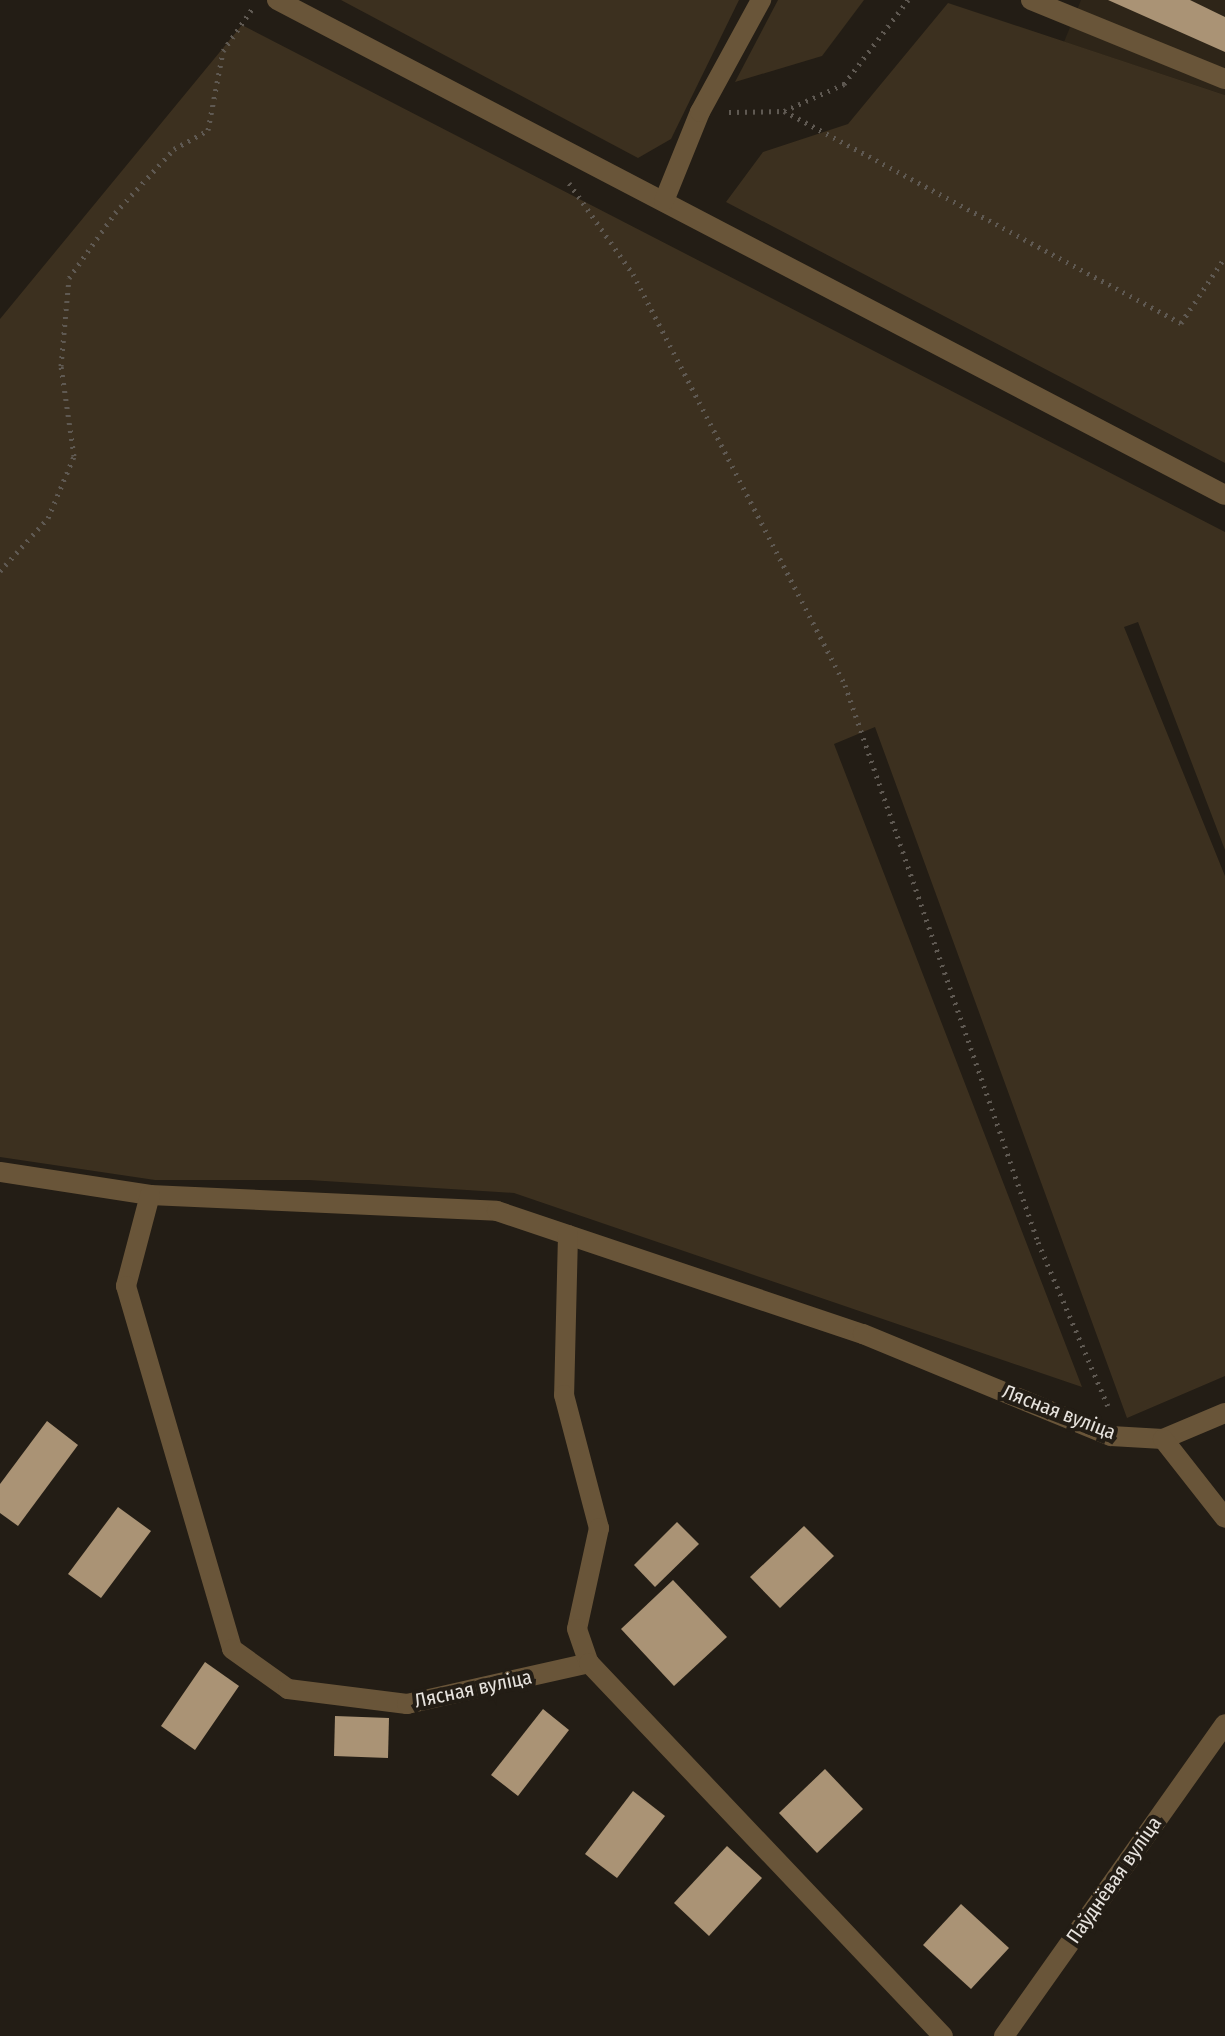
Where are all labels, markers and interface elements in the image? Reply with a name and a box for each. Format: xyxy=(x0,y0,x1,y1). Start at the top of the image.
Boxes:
street label: Лясная вуліца xyxy=(999,1379,1119,1445)
street label: Лясная вуліца xyxy=(412,1665,534,1713)
street label: Паўднёвая вуліца xyxy=(1061,1812,1167,1948)

